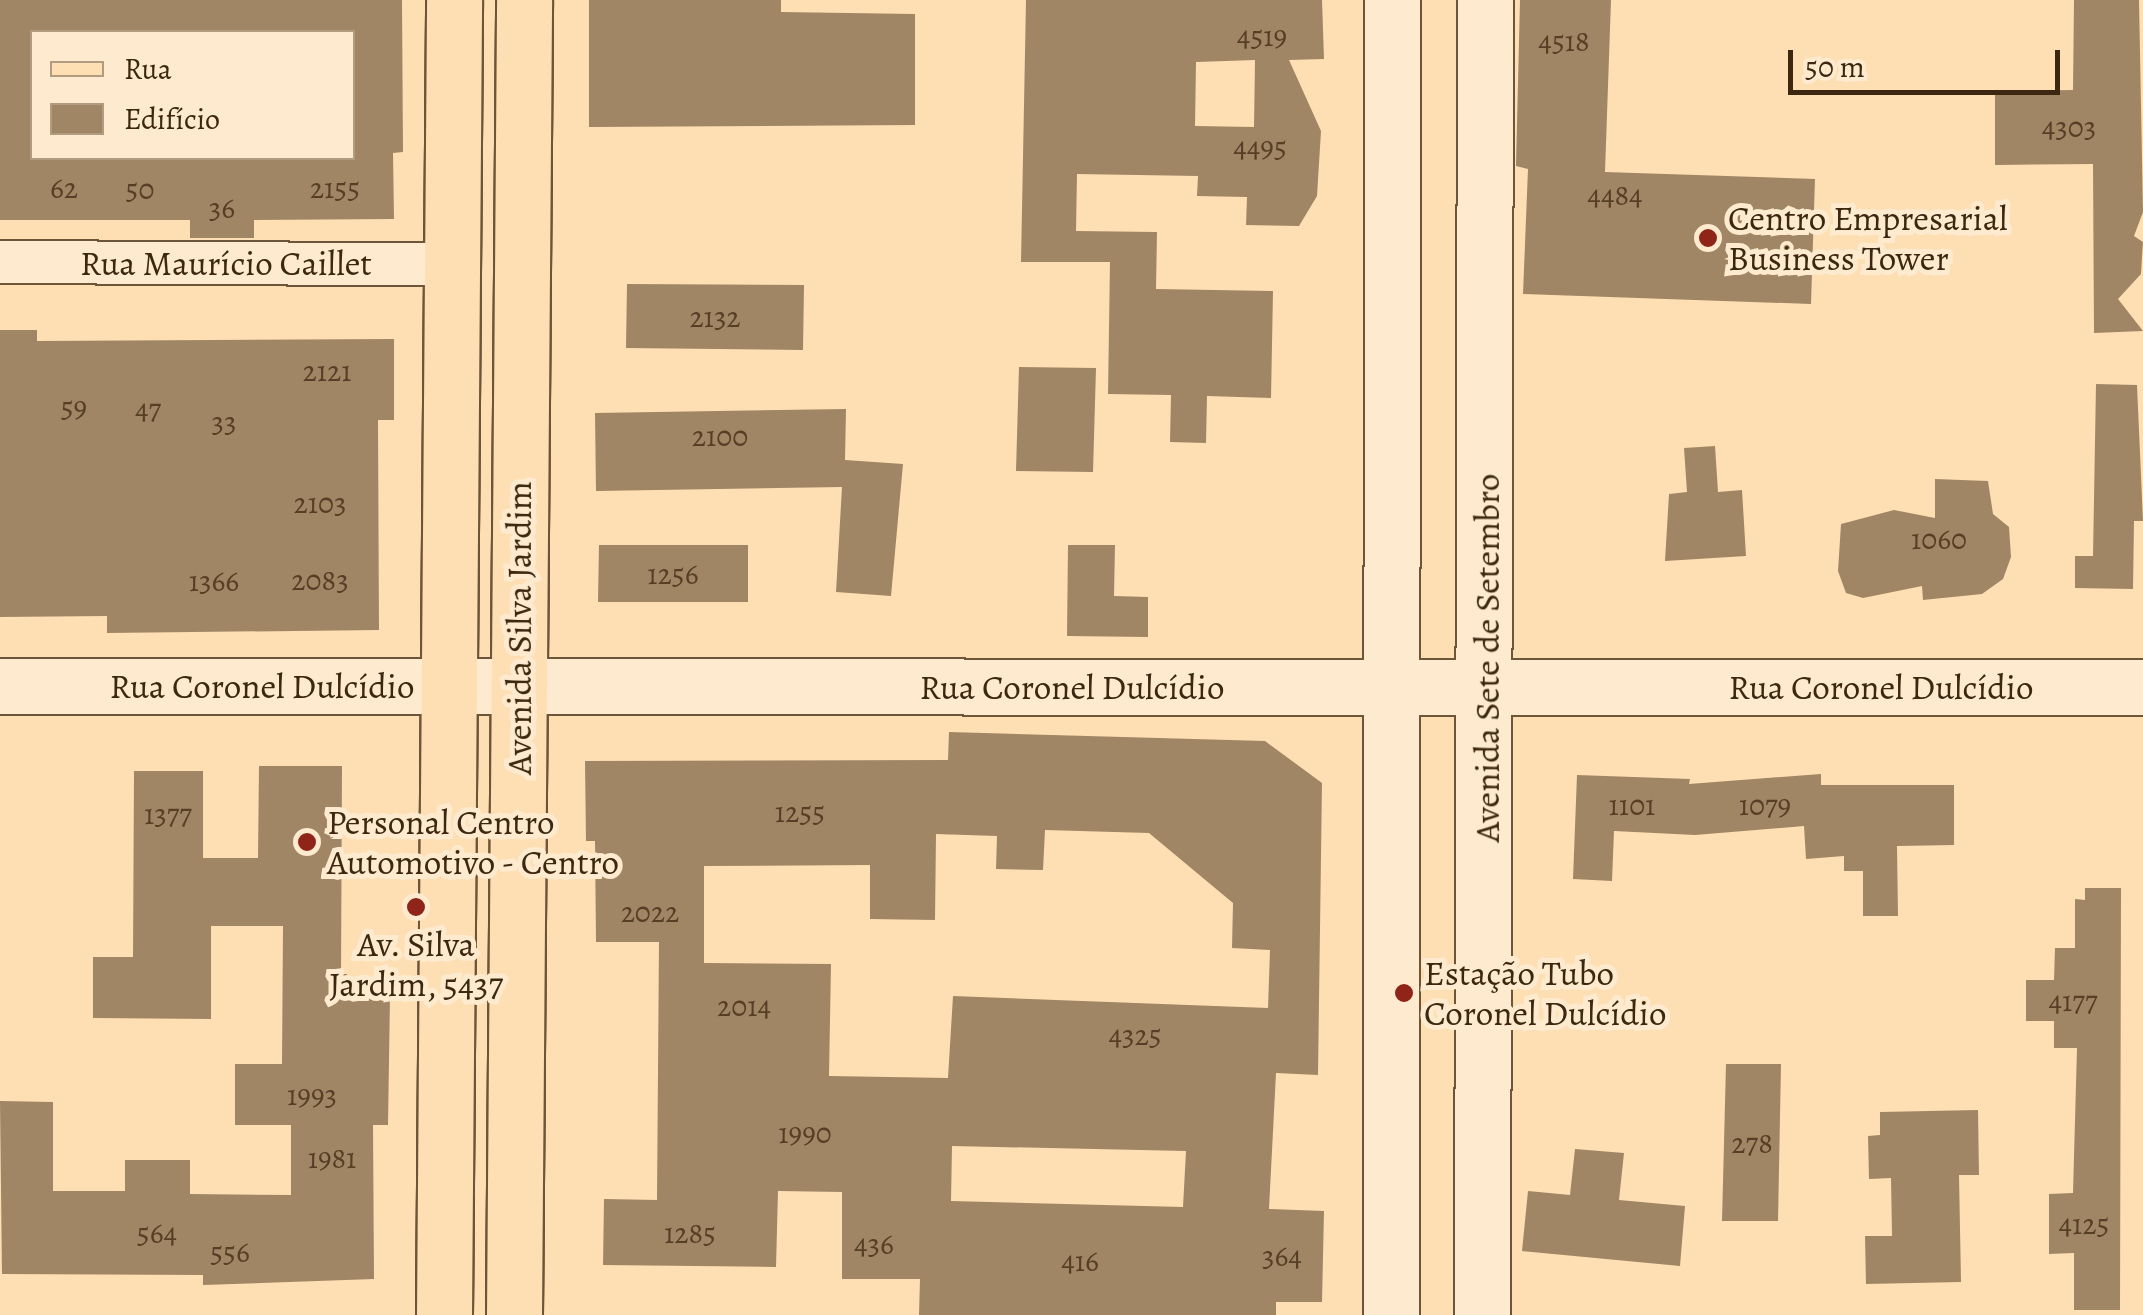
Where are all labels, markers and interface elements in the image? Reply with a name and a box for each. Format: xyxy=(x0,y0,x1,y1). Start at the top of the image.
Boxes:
house number: 4519 xyxy=(1237,18,1287,54)
house number: 4518 xyxy=(1538,23,1590,59)
legend xyxy=(30,30,355,160)
scale bar xyxy=(1793,30,2066,92)
text: 50 m xyxy=(1805,47,1865,87)
text: Rua xyxy=(124,49,172,89)
text: Edifício xyxy=(124,99,220,139)
house number: 4303 xyxy=(2042,109,2096,145)
house number: 4495 xyxy=(1233,129,1287,165)
house number: 62 xyxy=(50,170,78,206)
house number: 2155 xyxy=(310,170,360,206)
house number: 50 xyxy=(126,171,154,207)
house number: 4484 xyxy=(1587,177,1643,213)
house number: 36 xyxy=(209,190,235,226)
place label: Centro Empresarial Business Tower xyxy=(1728,197,2008,279)
marker: Centro Empresarial Business Tower xyxy=(1697,227,1719,249)
street label: Rua Maurício Caillet xyxy=(80,242,372,284)
house number: 2132 xyxy=(689,299,741,335)
house number: 2121 xyxy=(302,353,352,389)
house number: 59 xyxy=(61,389,87,425)
house number: 47 xyxy=(135,391,161,427)
house number: 33 xyxy=(212,404,236,440)
house number: 2100 xyxy=(692,418,748,454)
street label: Avenida Sete de Setembro xyxy=(1466,474,1508,842)
street label: Avenida Silva Jardim xyxy=(498,481,540,775)
house number: 2103 xyxy=(294,485,346,521)
house number: 1060 xyxy=(1911,521,1967,557)
house number: 1256 xyxy=(647,556,699,592)
house number: 2083 xyxy=(291,562,349,598)
house number: 1366 xyxy=(189,563,239,599)
street label: Rua Coronel Dulcídio xyxy=(110,665,414,707)
street label: Rua Coronel Dulcídio xyxy=(920,666,1224,708)
street label: Rua Coronel Dulcídio xyxy=(1729,666,2033,708)
house number: 1101 xyxy=(1609,787,1655,823)
house number: 1079 xyxy=(1739,787,1791,823)
house number: 1255 xyxy=(775,794,825,830)
house number: 1377 xyxy=(144,796,192,832)
place label: Personal Centro Automotivo - Centro xyxy=(327,801,620,883)
marker: Personal Centro Automotivo - Centro xyxy=(296,831,318,853)
house number: 2022 xyxy=(621,894,679,930)
marker: Av. Silva Jardim, 5437 xyxy=(405,896,427,918)
place label: Av. Silva Jardim, 5437 xyxy=(329,923,503,1005)
place label: Estação Tubo Coronel Dulcídio xyxy=(1424,952,1666,1034)
marker: Estação Tubo Coronel Dulcídio xyxy=(1393,982,1415,1004)
house number: 4177 xyxy=(2048,983,2098,1019)
house number: 2014 xyxy=(717,988,771,1024)
house number: 4325 xyxy=(1108,1017,1162,1053)
house number: 1993 xyxy=(287,1077,337,1113)
house number: 1990 xyxy=(778,1115,832,1151)
house number: 278 xyxy=(1731,1125,1773,1161)
house number: 1981 xyxy=(308,1140,356,1176)
house number: 4125 xyxy=(2059,1206,2109,1242)
house number: 564 xyxy=(137,1215,177,1251)
house number: 1285 xyxy=(664,1215,716,1251)
house number: 436 xyxy=(854,1226,894,1262)
house number: 556 xyxy=(210,1234,250,1270)
house number: 364 xyxy=(1262,1238,1302,1274)
house number: 416 xyxy=(1061,1243,1099,1279)

